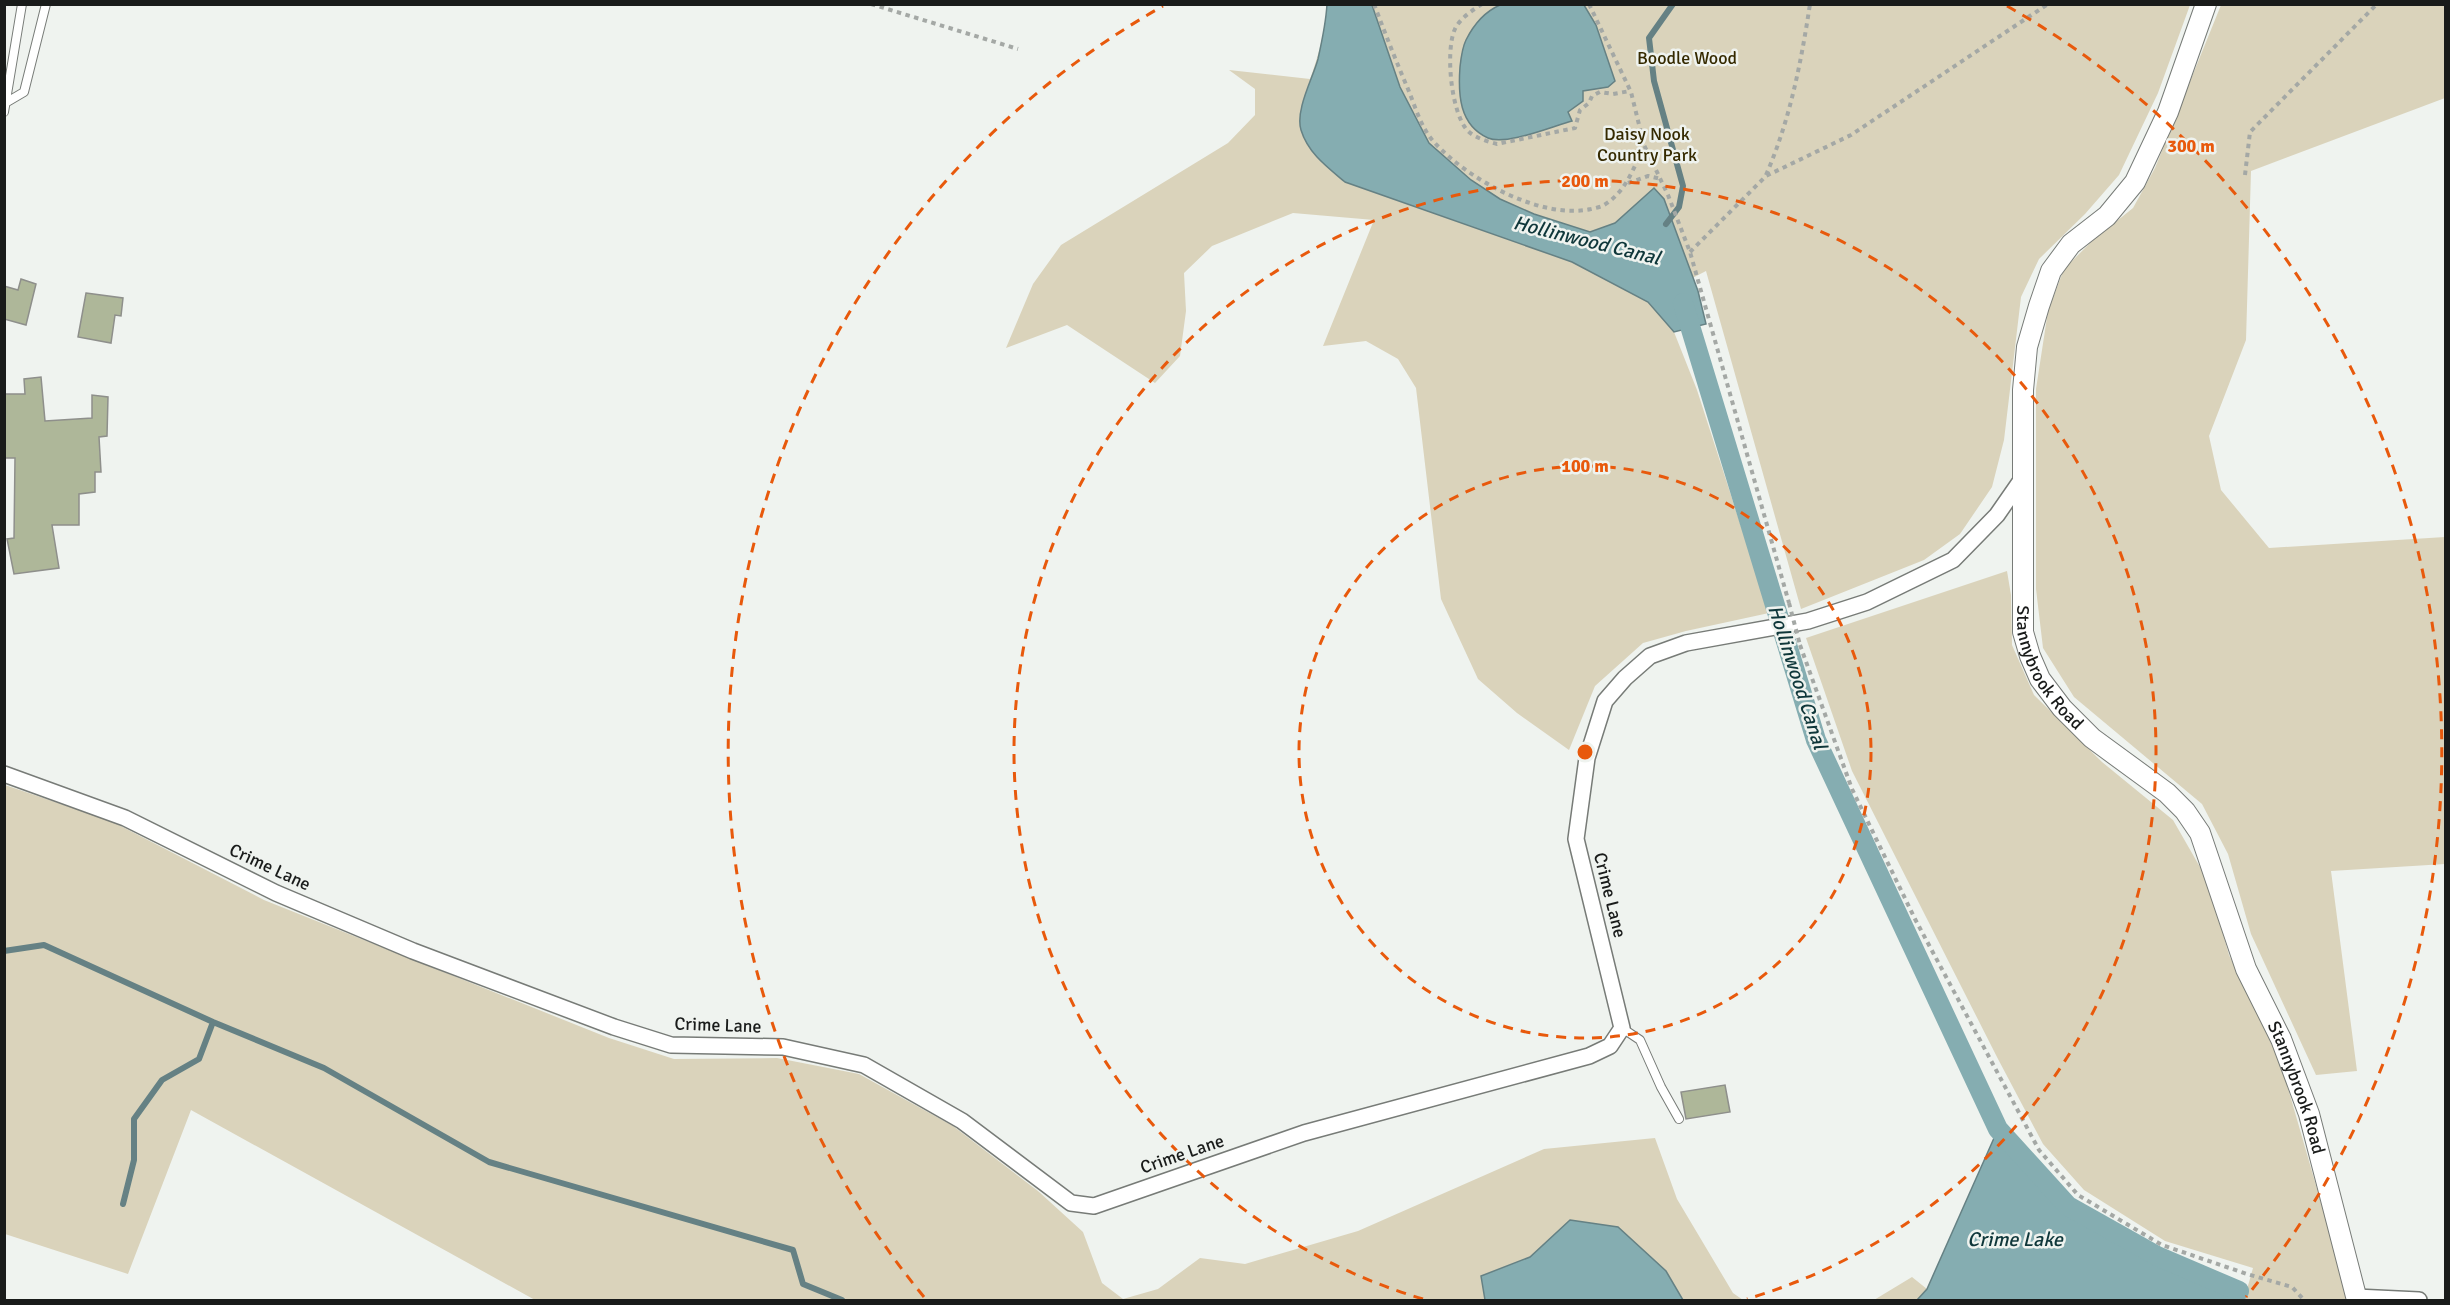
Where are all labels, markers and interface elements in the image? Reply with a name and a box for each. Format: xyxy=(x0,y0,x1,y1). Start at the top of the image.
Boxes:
park label: Boodle Wood xyxy=(1637,47,1737,69)
park label: Daisy Nook Country Park xyxy=(1597,123,1697,166)
text: 300 m xyxy=(2167,135,2215,157)
text: 200 m xyxy=(1561,170,1609,192)
water label: Hollinwood Canal xyxy=(1511,210,1665,271)
text: 100 m xyxy=(1561,455,1609,477)
water label: Hollinwood Canal xyxy=(1762,602,1833,755)
street label: Stannybrook Road xyxy=(2012,605,2088,734)
centre of rings xyxy=(1575,742,1595,762)
street label: Crime Lane xyxy=(226,839,314,895)
street label: Crime Lane xyxy=(1589,850,1631,940)
street label: Crime Lane xyxy=(674,1012,762,1038)
street label: Stannybrook Road xyxy=(2263,1018,2330,1156)
street label: Crime Lane xyxy=(1137,1129,1227,1179)
water label: Crime Lake xyxy=(1967,1227,2064,1252)

